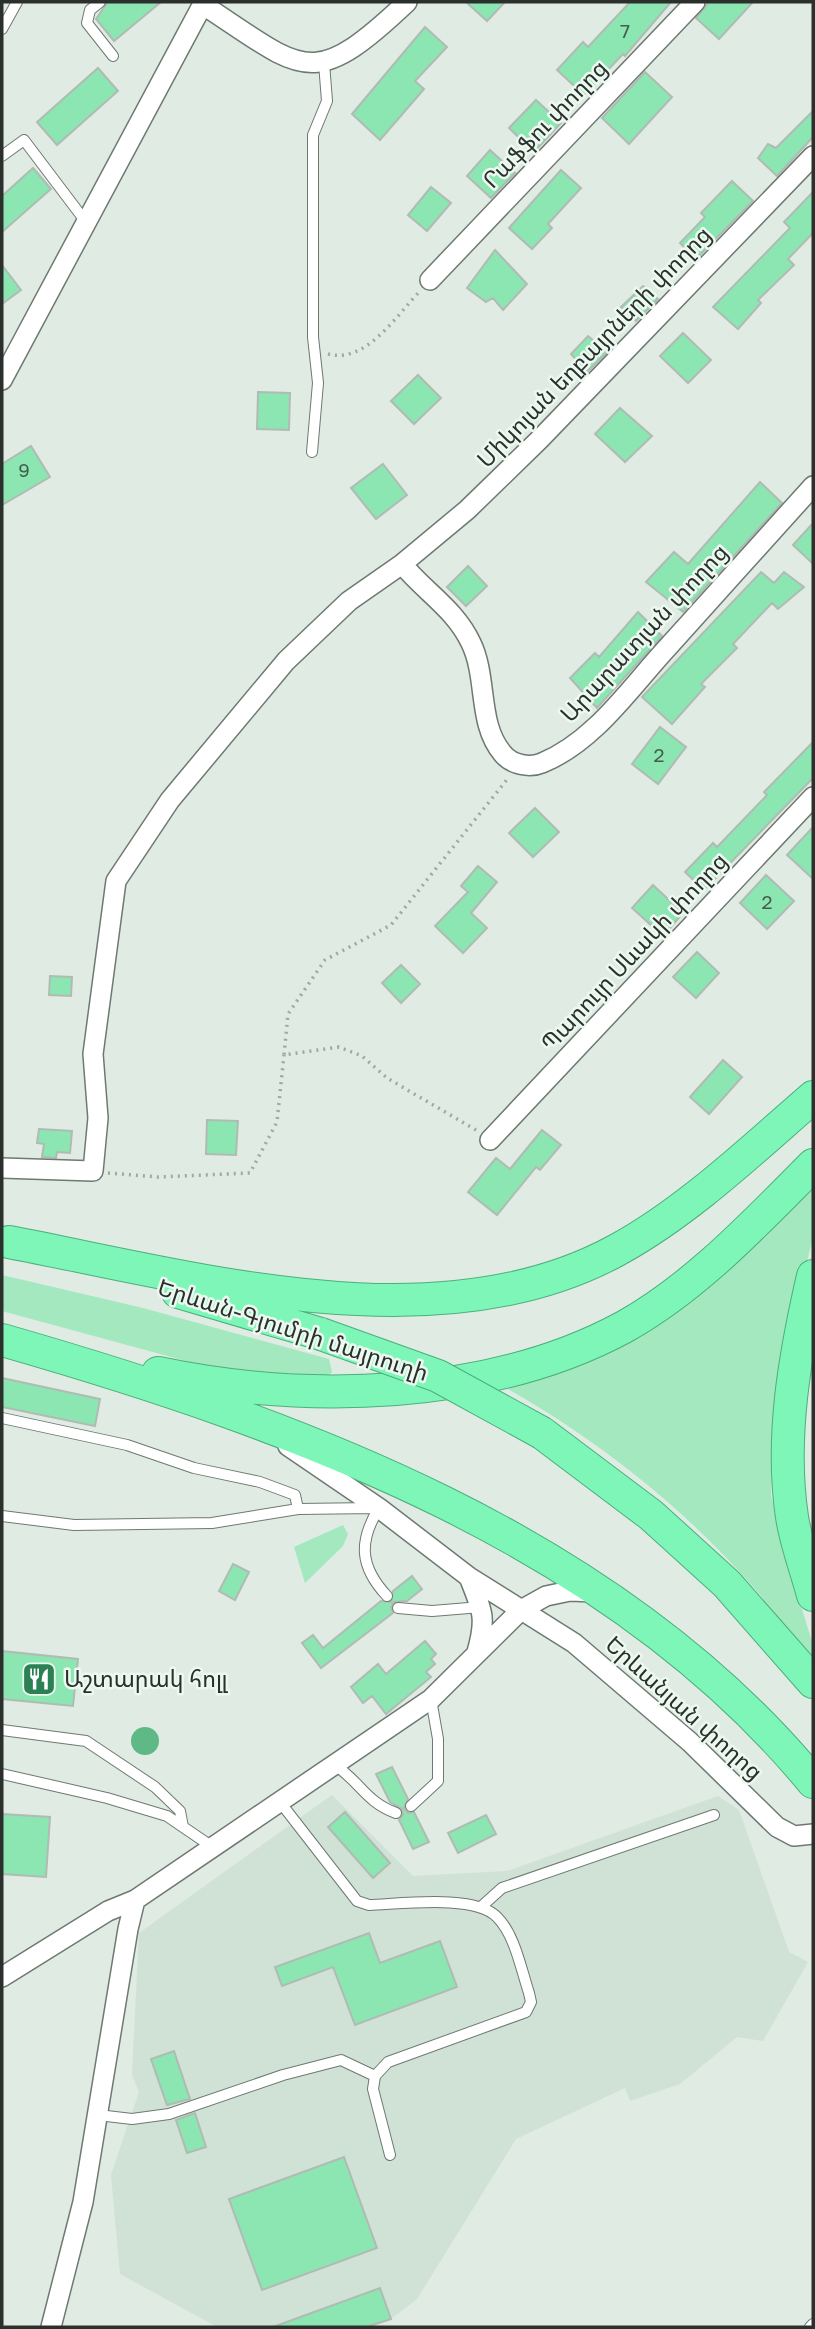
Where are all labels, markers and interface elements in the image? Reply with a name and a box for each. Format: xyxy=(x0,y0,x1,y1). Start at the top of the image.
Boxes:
house number: 7 xyxy=(620,19,630,42)
street label: Րաֆֆու փողոց xyxy=(476,53,613,194)
street label: Միկոյան եղբայրների փողոց xyxy=(470,220,717,474)
house number: 9 xyxy=(18,458,30,481)
street label: Արարատյան փողոց xyxy=(554,538,734,728)
house number: 2 xyxy=(653,743,665,766)
street label: Պարույր Սևակի փողոց xyxy=(534,846,733,1057)
house number: 2 xyxy=(761,890,773,913)
street label: Երևան-Գյումրի մայրուղի xyxy=(154,1272,432,1387)
street label: Երևանյան փողոց xyxy=(600,1629,769,1786)
restaurant icon: Աշտարակ հոլլ xyxy=(20,1660,58,1698)
place label: Աշտարակ հոլլ xyxy=(64,1664,228,1693)

